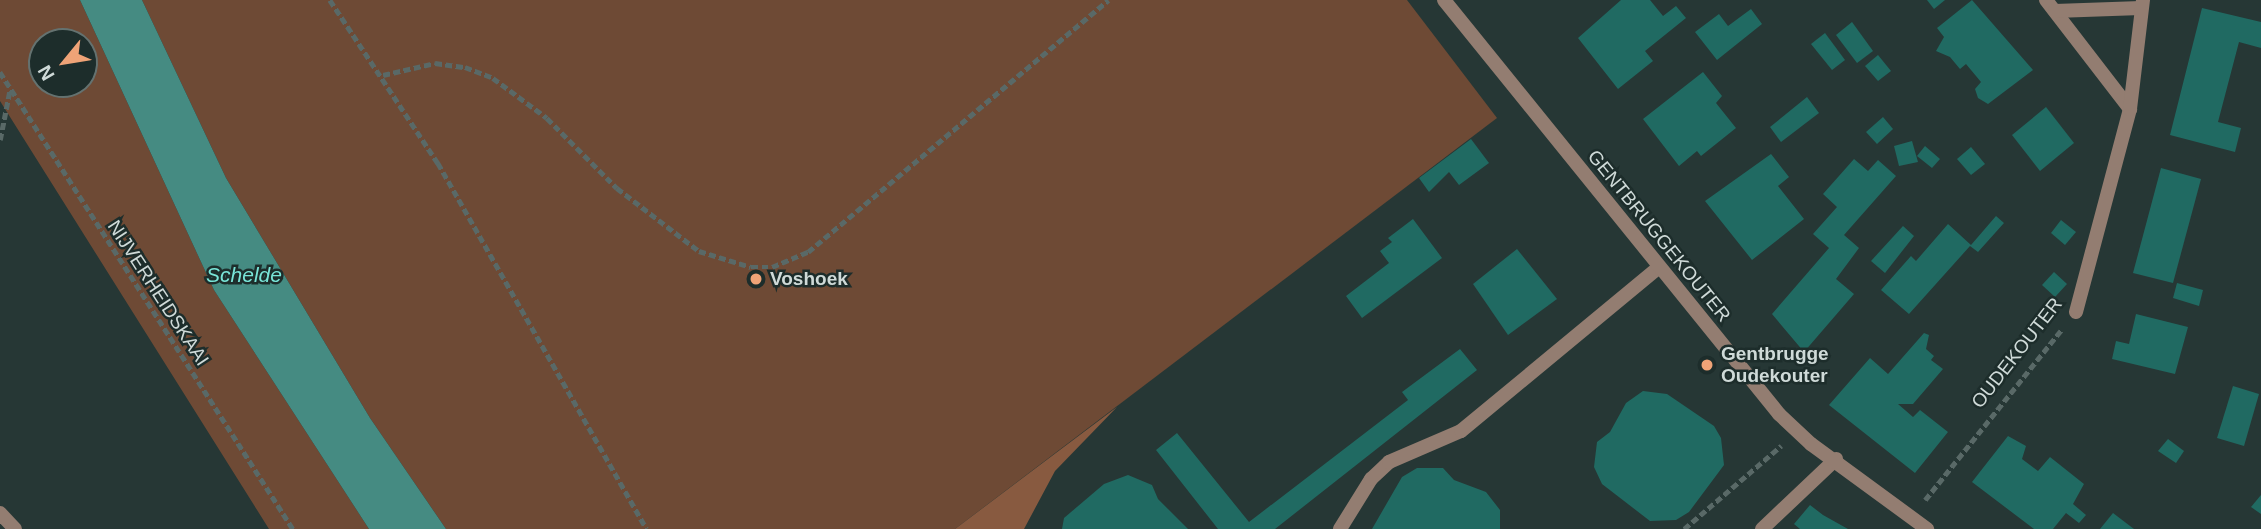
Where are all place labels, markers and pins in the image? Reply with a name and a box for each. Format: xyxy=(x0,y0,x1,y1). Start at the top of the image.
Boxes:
place label: Voshoek xyxy=(770,268,848,290)
marker: Voshoek xyxy=(748,271,764,287)
place label: Gentbrugge Oudekouter xyxy=(1721,343,1829,387)
marker: Gentbrugge Oudekouter xyxy=(1699,357,1715,373)

